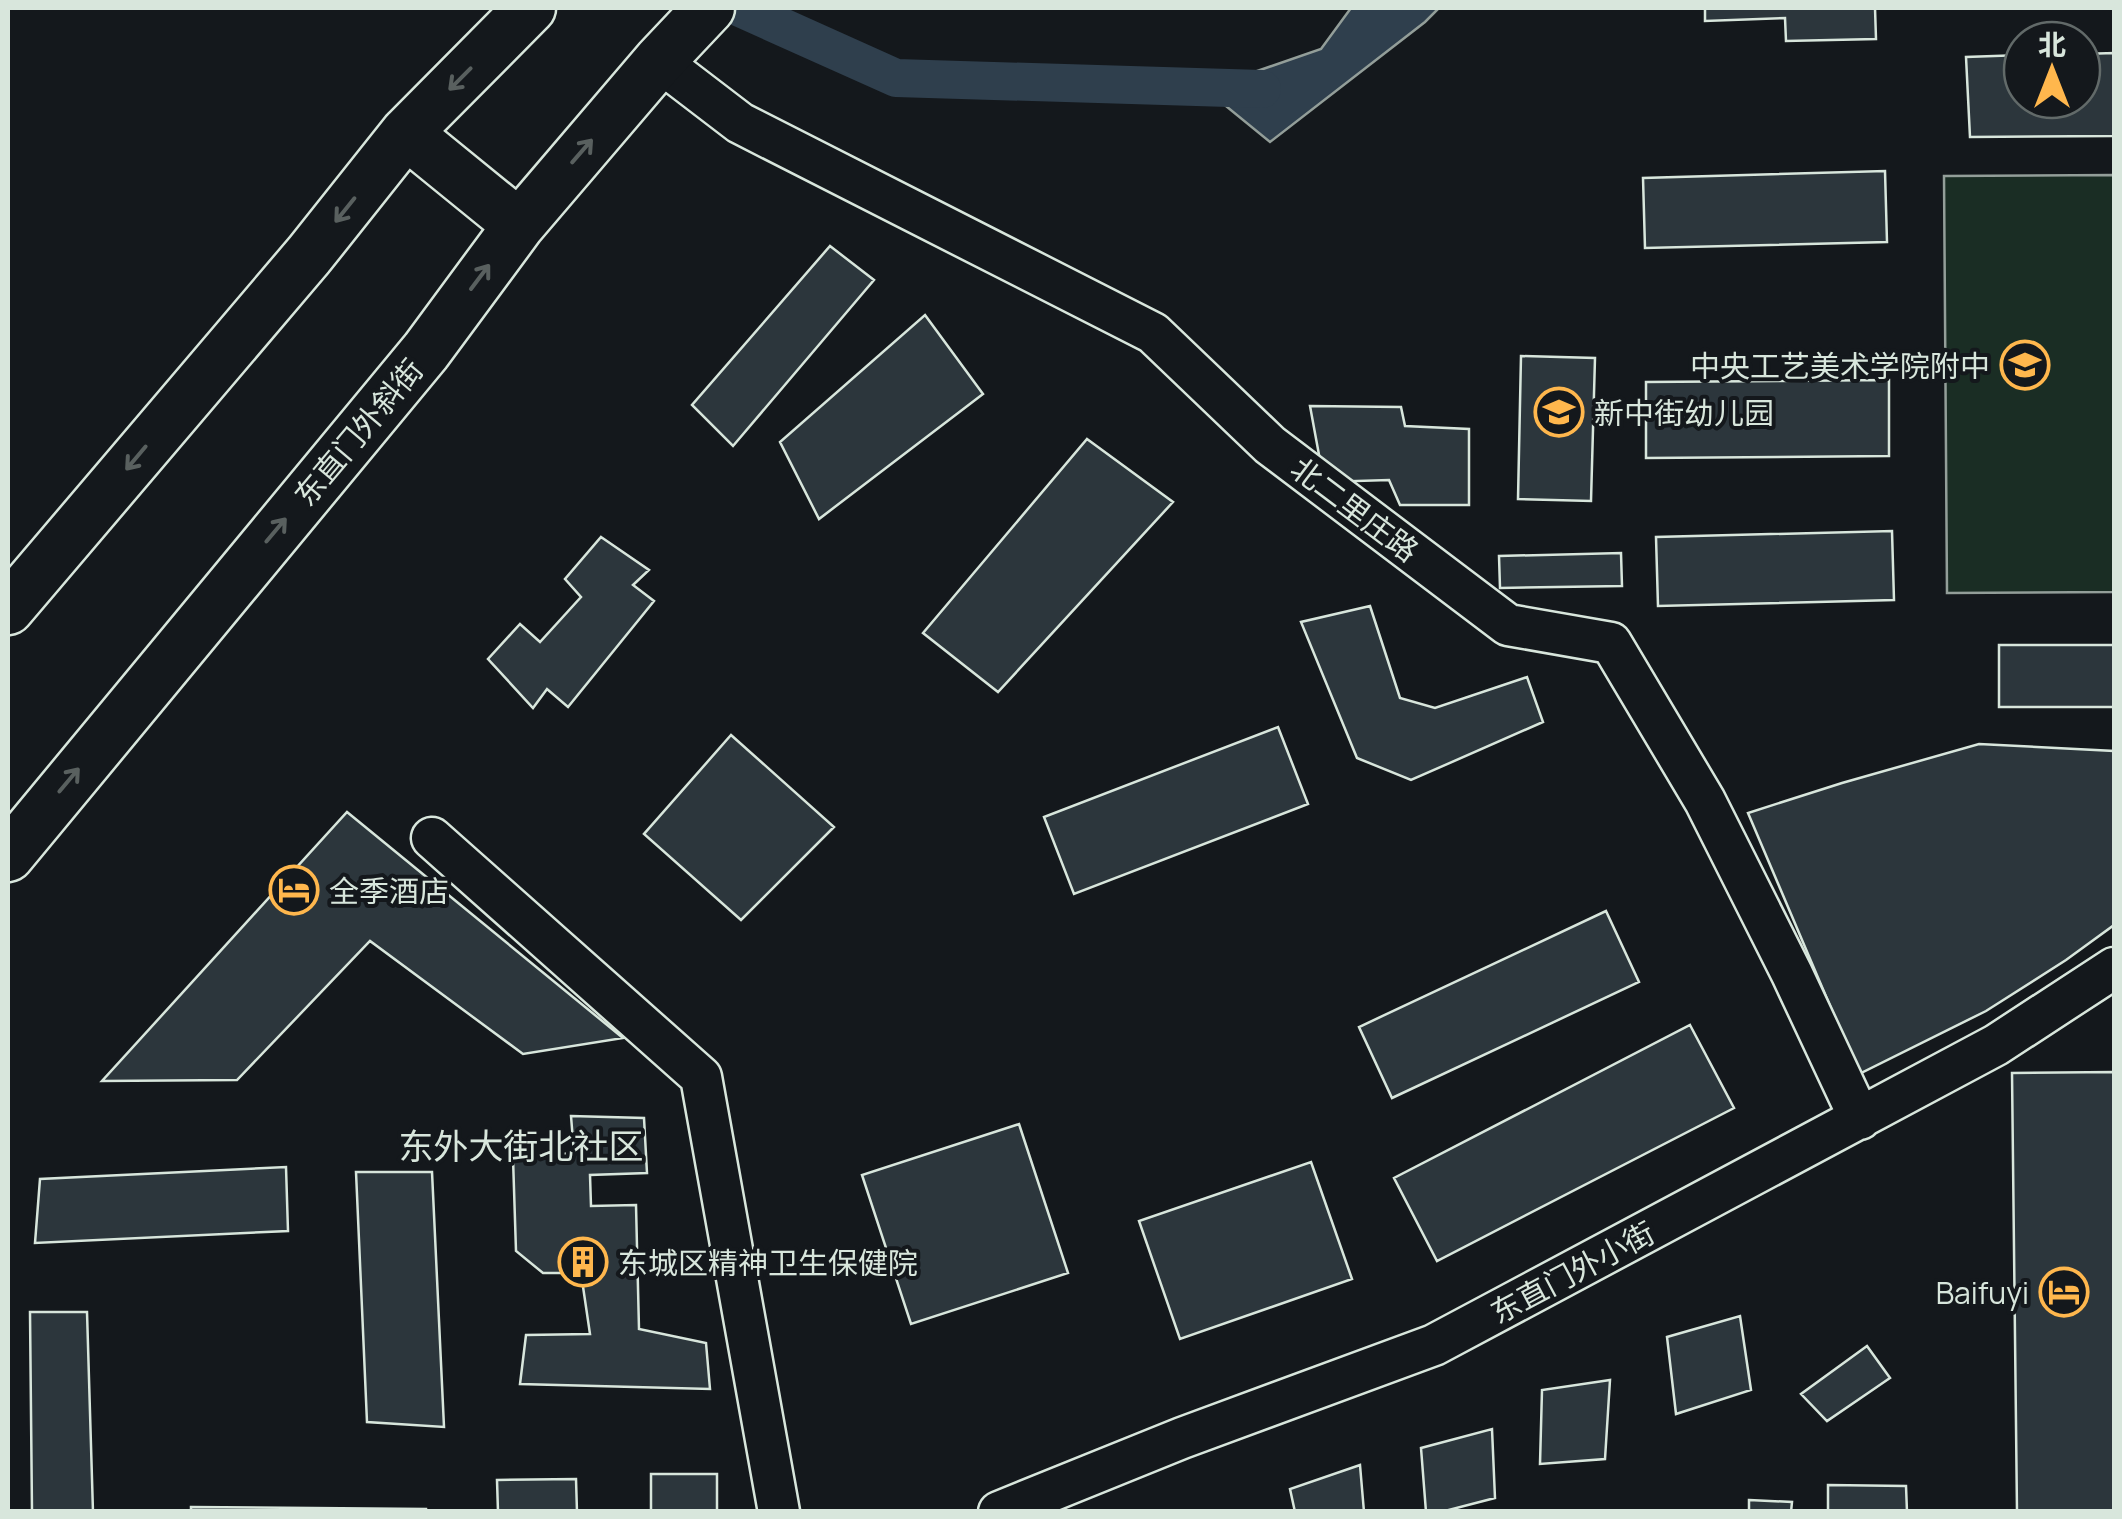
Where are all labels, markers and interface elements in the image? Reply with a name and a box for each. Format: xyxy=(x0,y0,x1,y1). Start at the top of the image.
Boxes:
north arrow xyxy=(2002,20,2102,120)
text: 北 xyxy=(2038,25,2066,63)
one-way arrow xyxy=(448,67,472,91)
one-way arrow xyxy=(571,139,593,165)
one-way arrow xyxy=(335,196,357,222)
one-way arrow xyxy=(470,264,491,291)
school or university icon: 中央工艺美术学院附中 xyxy=(1999,339,2051,391)
place label: 中央工艺美术学院附中 xyxy=(1690,345,1990,386)
street label: 东直门外斜街 xyxy=(284,350,432,514)
school or university icon: 新中街幼儿园 xyxy=(1533,386,1585,438)
place label: 新中街幼儿园 xyxy=(1594,392,1774,433)
one-way arrow xyxy=(125,445,148,470)
street label: 北二里庄路 xyxy=(1283,447,1427,571)
one-way arrow xyxy=(265,518,287,544)
one-way arrow xyxy=(57,768,79,794)
hotel icon: 全季酒店 xyxy=(268,864,320,916)
place label: 全季酒店 xyxy=(329,870,449,911)
district label: 东外大街北社区 xyxy=(398,1122,644,1170)
street label: 东直门外小街 xyxy=(1483,1212,1661,1332)
building icon: 东城区精神卫生保健院 xyxy=(557,1236,609,1288)
place label: 东城区精神卫生保健院 xyxy=(618,1242,918,1283)
hotel icon: Baifuyi xyxy=(2038,1266,2090,1318)
place label: Baifuyi xyxy=(1936,1272,2029,1313)

